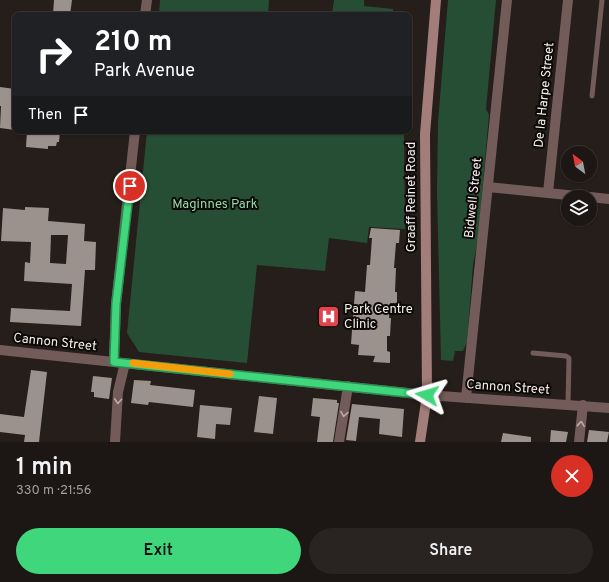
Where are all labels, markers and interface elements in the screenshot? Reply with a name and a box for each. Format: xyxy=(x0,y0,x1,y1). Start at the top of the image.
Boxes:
text: 210 m xyxy=(94,25,172,61)
icon: right xyxy=(28,28,80,80)
street label: De la Harpe Street xyxy=(531,41,559,149)
text: Park Avenue xyxy=(94,60,195,83)
icon: arrive xyxy=(70,104,92,126)
text: Then xyxy=(28,106,62,125)
street label: Graaff Reinet Road xyxy=(404,142,420,252)
north arrow xyxy=(561,146,597,182)
map controls xyxy=(561,146,597,226)
street label: Bidwell Street xyxy=(462,157,486,239)
pin xyxy=(113,169,147,203)
icon: arrive xyxy=(119,175,141,197)
button: layers xyxy=(561,190,597,226)
park label: Maginnes Park xyxy=(172,197,258,213)
place label: Park Centre Clinic xyxy=(344,302,413,333)
hospital icon: Park Centre Clinic xyxy=(315,304,341,330)
street label: Cannon Street xyxy=(13,331,98,355)
position arrow xyxy=(406,374,448,416)
street label: Cannon Street xyxy=(466,377,550,399)
one-way arrow xyxy=(113,398,122,404)
one-way arrow xyxy=(340,411,348,417)
one-way arrow xyxy=(576,421,585,427)
text: 1 min xyxy=(16,453,73,483)
button: close xyxy=(551,455,593,497)
text: 330 m · 21:56 xyxy=(16,483,92,499)
button: Exit xyxy=(16,528,301,574)
button: Share xyxy=(309,528,593,574)

